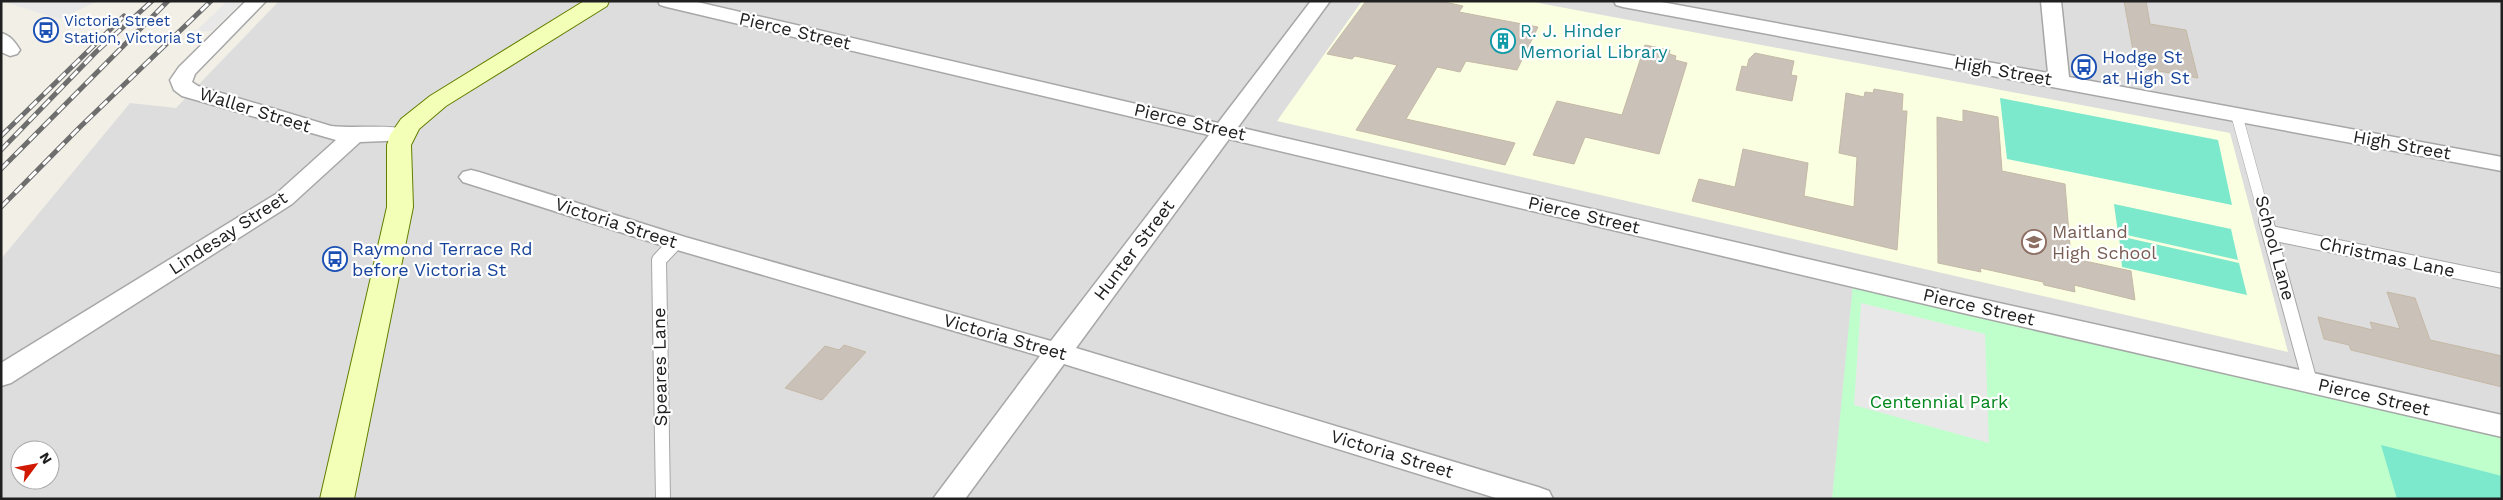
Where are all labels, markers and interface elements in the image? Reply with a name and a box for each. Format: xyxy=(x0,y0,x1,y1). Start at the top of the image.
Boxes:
street label: Pierce Street xyxy=(737,7,853,54)
place label: Victoria Street Station, Victoria St xyxy=(64,12,203,47)
bus stop icon: Victoria Street Station, Victoria St xyxy=(33,17,59,43)
place label: R. J. Hinder Memorial Library xyxy=(1520,20,1668,62)
building icon: R. J. Hinder Memorial Library xyxy=(1490,28,1516,54)
place label: Hodge St at High St xyxy=(2102,46,2190,88)
street label: High Street xyxy=(1952,52,2054,90)
bus stop icon: Hodge St at High St xyxy=(2071,54,2097,80)
street label: Waller Street xyxy=(197,83,314,137)
street label: Pierce Street xyxy=(1132,98,1248,145)
street label: High Street xyxy=(2351,126,2453,164)
street label: Lindesay Street xyxy=(165,186,291,279)
street label: Pierce Street xyxy=(1526,191,1642,238)
street label: Victoria Street xyxy=(552,193,680,252)
street label: School Lane xyxy=(2251,193,2300,303)
street label: Hunter Street xyxy=(1089,195,1178,304)
place label: Maitland High School xyxy=(2052,221,2157,263)
school or university icon: Maitland High School xyxy=(2021,229,2047,255)
street label: Christmas Lane xyxy=(2317,232,2457,281)
place label: Raymond Terrace Rd before Victoria St xyxy=(352,238,532,280)
bus stop icon: Raymond Terrace Rd before Victoria St xyxy=(322,246,348,272)
street label: Pierce Street xyxy=(1921,283,2037,330)
street label: Speares Lane xyxy=(648,307,671,427)
street label: Victoria Street xyxy=(941,309,1070,364)
street label: Pierce Street xyxy=(2316,373,2432,420)
park label: Centennial Park xyxy=(1870,391,2008,412)
street label: Victoria Street xyxy=(1328,425,1456,482)
north arrow xyxy=(10,440,60,490)
text: N xyxy=(36,449,56,467)

